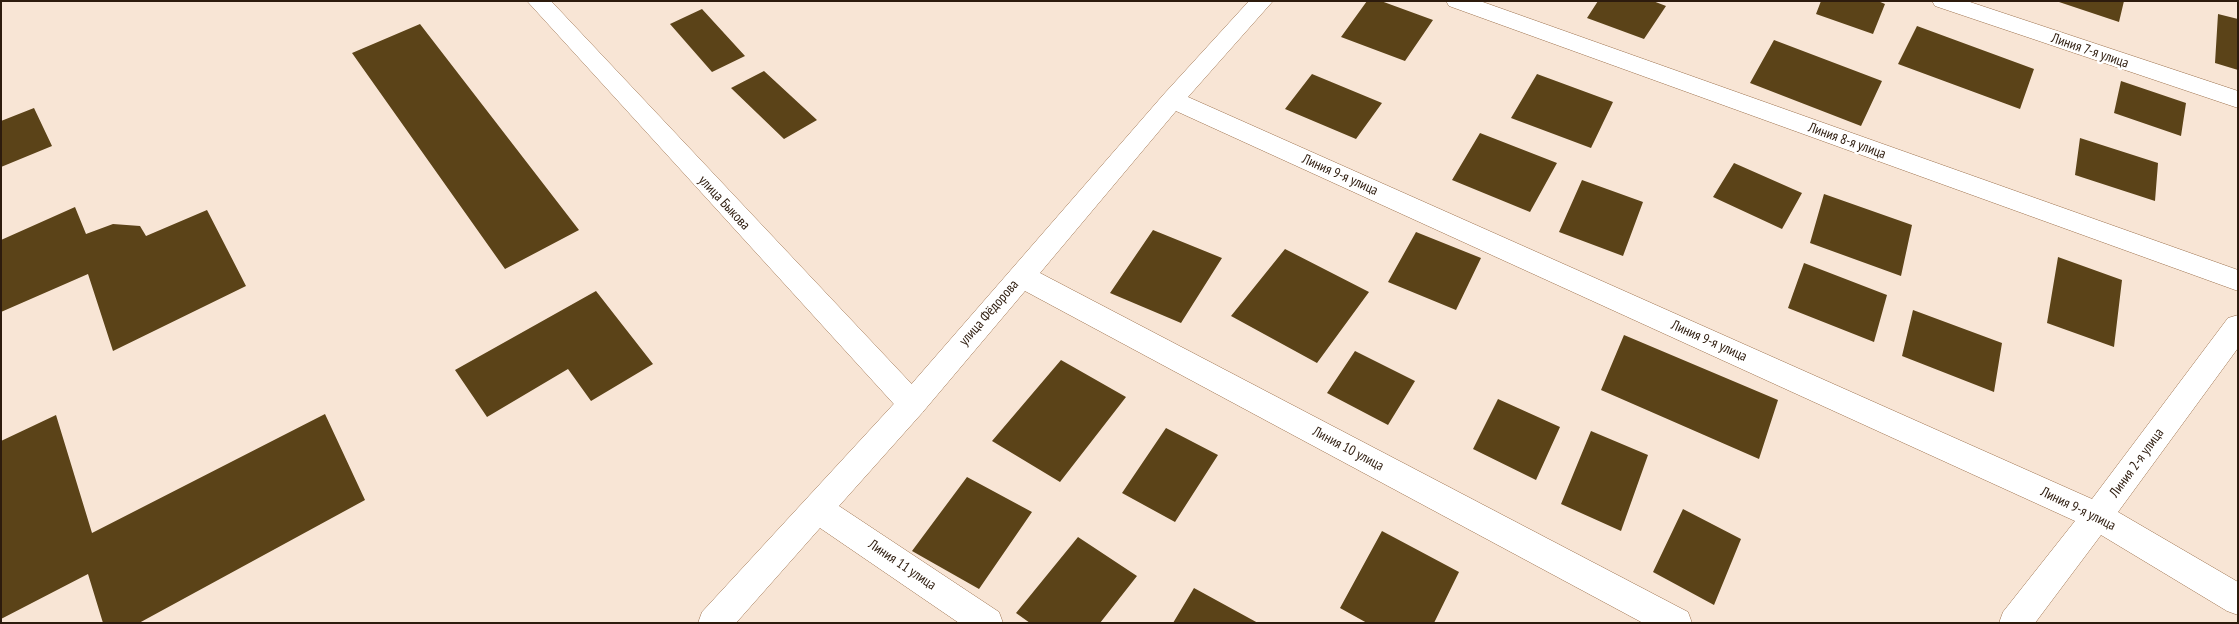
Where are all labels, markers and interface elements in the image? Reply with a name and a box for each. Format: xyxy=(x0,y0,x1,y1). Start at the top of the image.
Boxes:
street label: Линия 7-я улица xyxy=(2049,30,2131,72)
street label: Линия 8-я улица xyxy=(1806,119,1888,163)
street label: Линия 9-я улица xyxy=(1299,151,1381,199)
street label: улица Быкова xyxy=(695,172,753,234)
street label: улица Фёдорова xyxy=(956,277,1022,349)
street label: Линия 9-я улица xyxy=(1668,317,1750,365)
street label: Линия 10 улица xyxy=(1310,423,1386,475)
street label: Линия 2-я улица xyxy=(2106,425,2168,501)
street label: Линия 9-я улица xyxy=(2038,484,2118,534)
street label: Линия 11 улица xyxy=(865,536,939,594)

